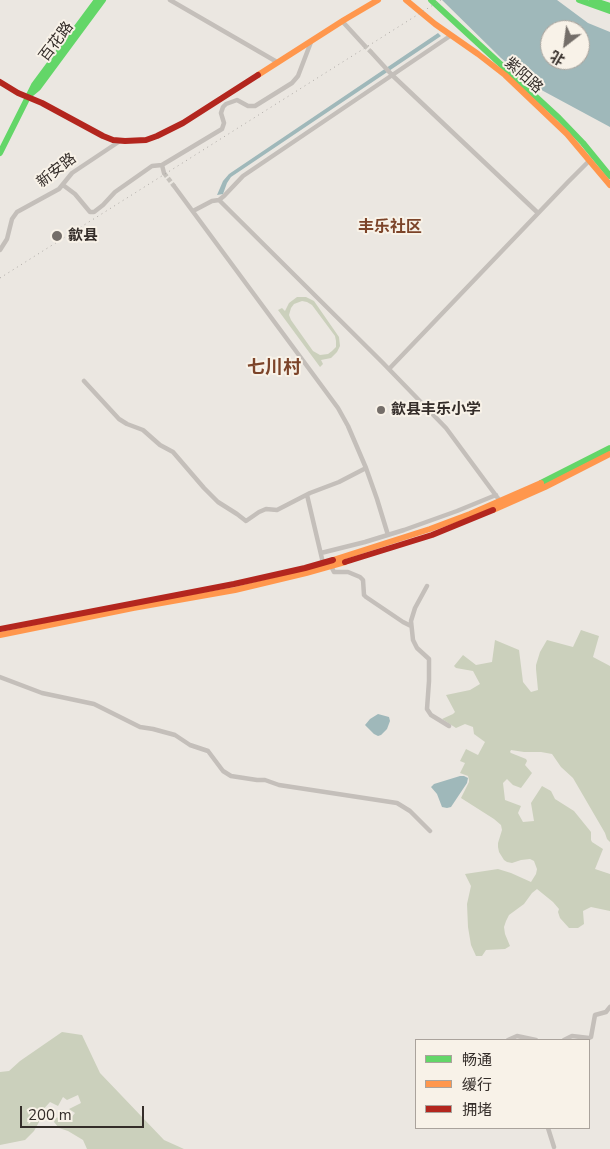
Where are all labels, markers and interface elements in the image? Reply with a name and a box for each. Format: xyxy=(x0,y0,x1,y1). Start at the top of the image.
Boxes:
street label: 百花路 xyxy=(36,19,78,65)
north arrow xyxy=(540,20,590,70)
text: 北 xyxy=(547,46,569,69)
street label: 紫阳路 xyxy=(500,54,546,98)
street label: 新安路 xyxy=(34,150,80,192)
district label: 丰乐社区 xyxy=(358,218,422,238)
place label: 歙县 xyxy=(68,227,98,245)
marker: 歙县 xyxy=(50,229,64,243)
district label: 七川村 xyxy=(247,358,301,380)
place label: 歙县丰乐小学 xyxy=(391,401,481,419)
marker: 歙县丰乐小学 xyxy=(375,404,387,416)
legend xyxy=(415,1039,590,1129)
text: 畅通 xyxy=(462,1050,492,1070)
text: 缓行 xyxy=(462,1075,492,1095)
scale bar xyxy=(22,1096,146,1128)
text: 拥堵 xyxy=(462,1100,492,1120)
text: 200 m xyxy=(28,1105,72,1125)

